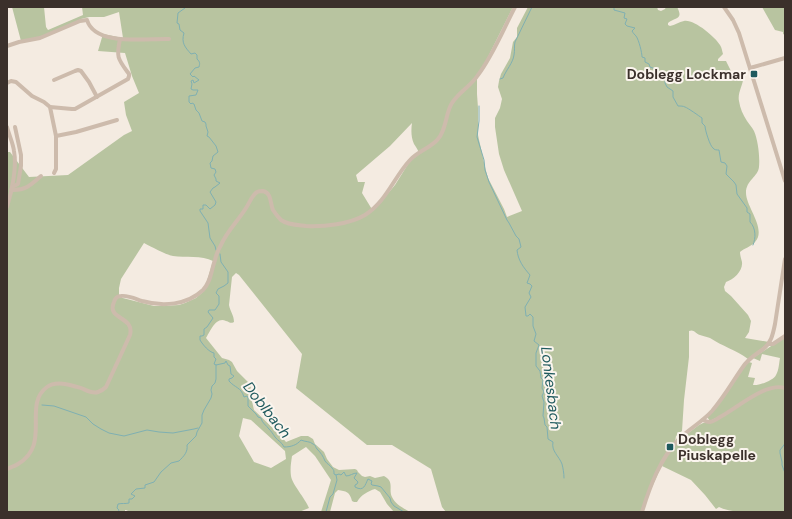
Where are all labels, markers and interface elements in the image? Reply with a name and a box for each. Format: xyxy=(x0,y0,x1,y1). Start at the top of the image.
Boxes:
place label: Doblegg Lockmar xyxy=(627,65,746,83)
marker: Doblegg Lockmar xyxy=(749,69,759,79)
water label: Lonkesbach xyxy=(536,345,566,431)
water label: Doblbach xyxy=(239,378,296,443)
place label: Doblegg Piuskapelle xyxy=(678,430,756,464)
marker: Doblegg Piuskapelle xyxy=(665,442,675,452)

